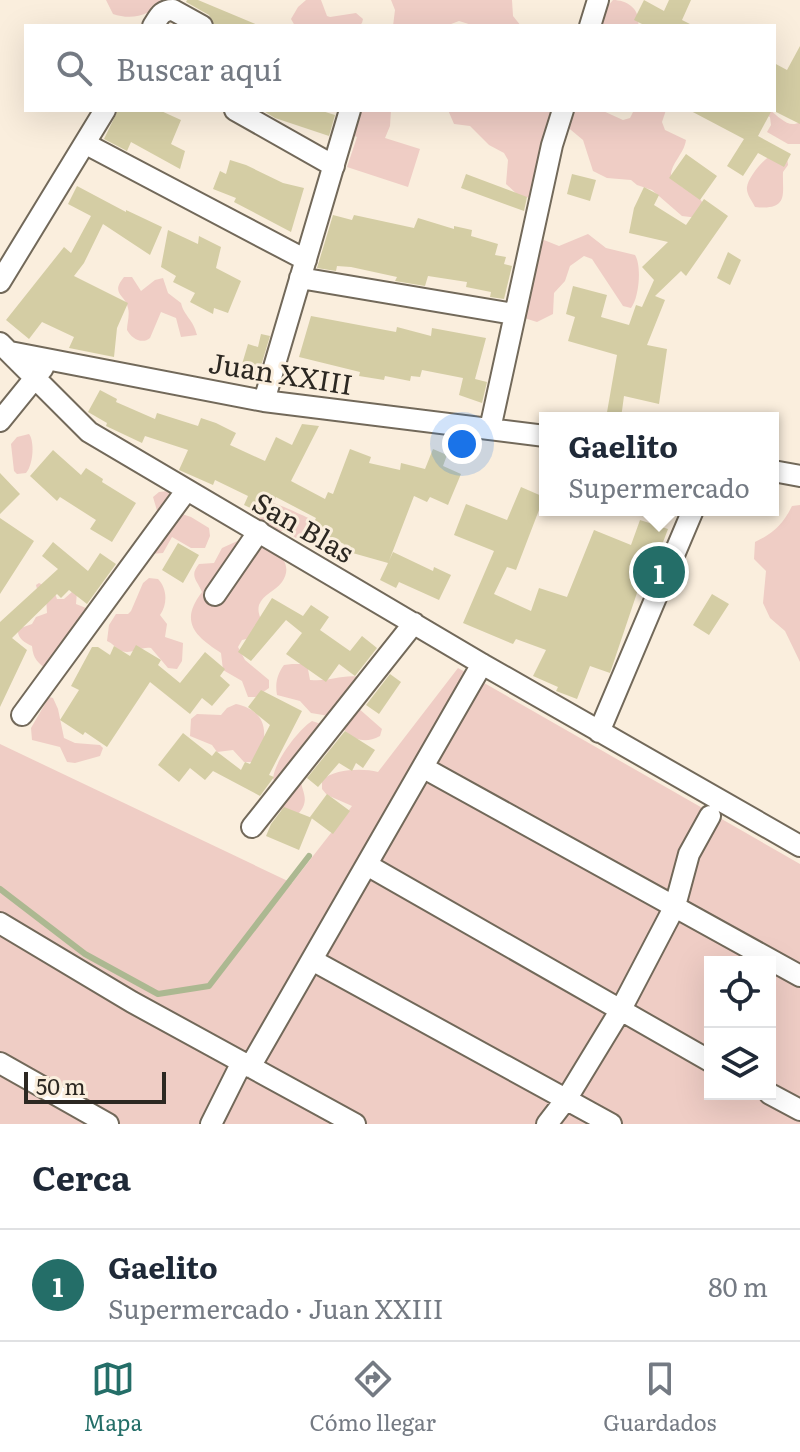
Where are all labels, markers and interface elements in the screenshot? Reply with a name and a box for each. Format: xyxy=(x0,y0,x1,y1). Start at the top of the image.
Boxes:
search box xyxy=(24,24,776,112)
icon: search xyxy=(52,46,96,90)
text: Buscar aquí xyxy=(116,46,282,90)
street label: Juan XXIII xyxy=(206,340,356,404)
popup xyxy=(539,412,779,516)
text: Gaelito xyxy=(568,423,678,467)
your location xyxy=(442,424,482,464)
text: Supermercado xyxy=(568,467,750,506)
street label: San Blas xyxy=(246,480,362,572)
pin: 1 xyxy=(633,542,685,602)
map controls xyxy=(704,956,776,1100)
button: locate xyxy=(704,956,776,1028)
button: layers xyxy=(704,1028,776,1100)
scale bar xyxy=(24,1068,166,1104)
text: 50 m xyxy=(36,1069,86,1102)
text: Cerca xyxy=(32,1151,131,1201)
text: Gaelito xyxy=(108,1244,218,1288)
text: 1 xyxy=(53,1266,63,1305)
text: 80 m xyxy=(708,1266,768,1305)
text: Supermercado · Juan XXIII xyxy=(108,1288,443,1327)
tab: Mapa xyxy=(84,1357,142,1438)
tab: Cómo llegar xyxy=(309,1357,436,1438)
tab: Guardados xyxy=(603,1357,716,1438)

